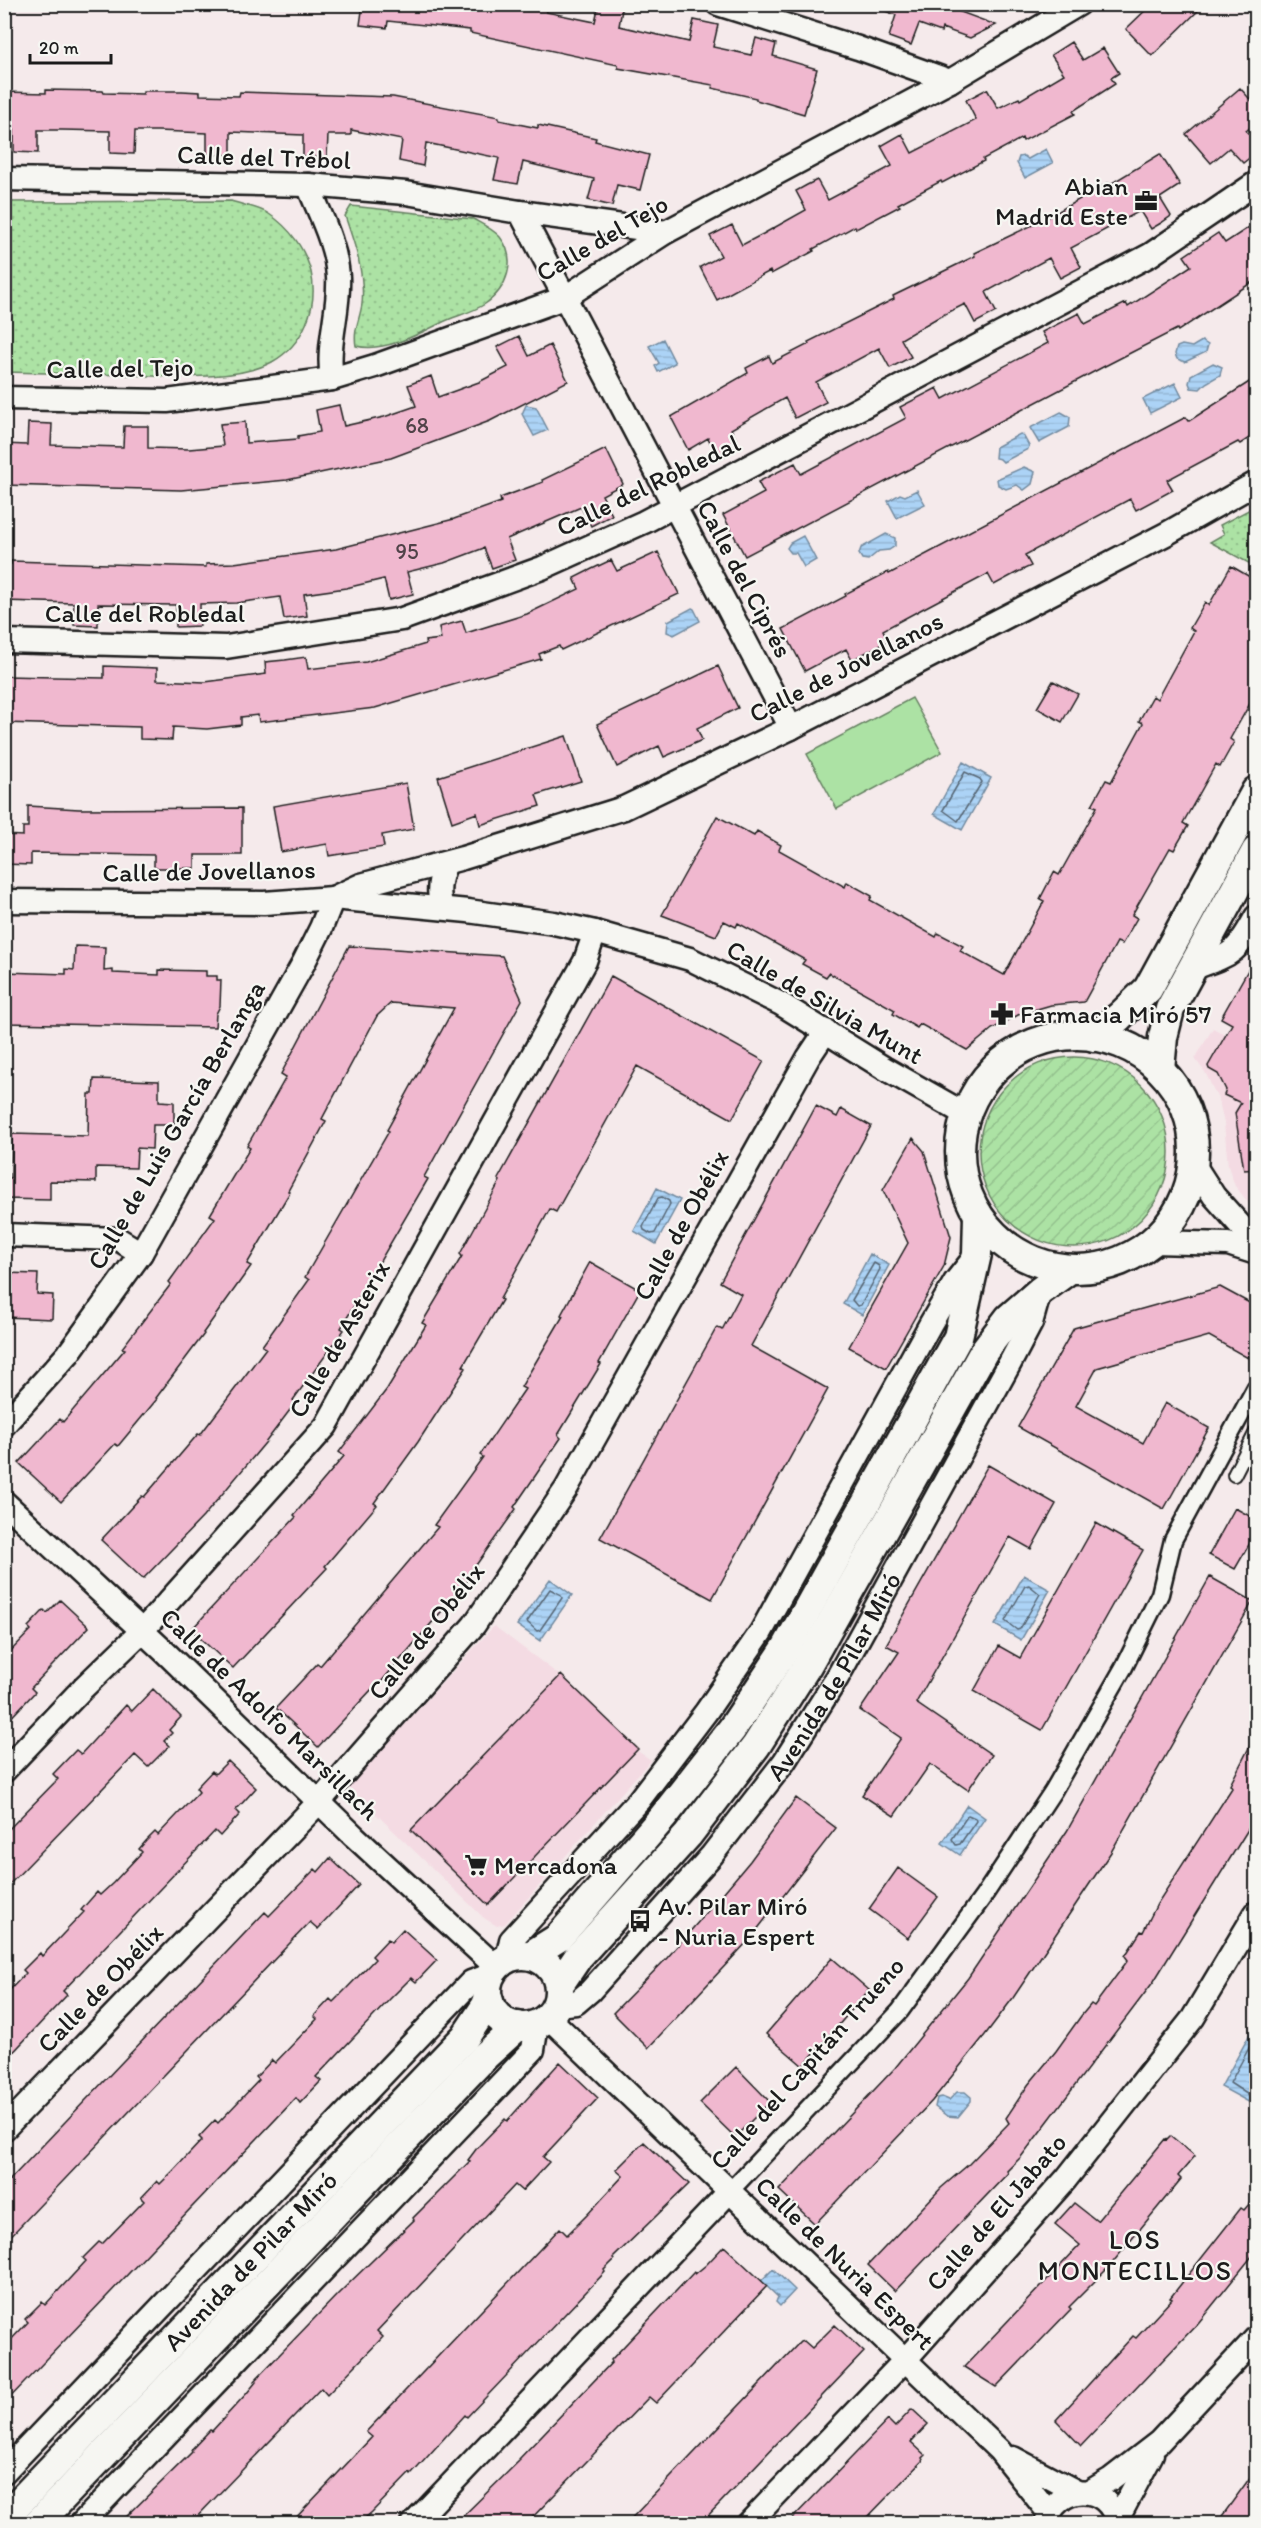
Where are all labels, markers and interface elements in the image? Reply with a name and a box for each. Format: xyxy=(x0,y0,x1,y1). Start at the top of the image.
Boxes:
scale bar xyxy=(30,27,111,65)
text: 20 m xyxy=(39,37,79,59)
street label: Calle del Trébol xyxy=(176,138,352,176)
place label: Abian Madrid Este xyxy=(995,170,1128,232)
street label: Calle del Tejo xyxy=(530,187,674,289)
office icon: Abian Madrid Este xyxy=(1133,188,1159,214)
street label: Calle del Tejo xyxy=(46,351,194,385)
house number: 68 xyxy=(405,412,429,439)
street label: Calle del Robledal xyxy=(551,427,745,543)
street label: Calle del Ciprés xyxy=(690,495,800,663)
house number: 95 xyxy=(395,538,419,565)
street label: Calle del Robledal xyxy=(45,597,245,629)
street label: Calle de Jovellanos xyxy=(744,604,948,730)
street label: Calle de Jovellanos xyxy=(102,853,316,889)
street label: Calle de Silvia Munt xyxy=(721,933,929,1071)
street label: Calle de Luis García Berlanga xyxy=(80,974,272,1275)
place label: Farmacia Miró 57 xyxy=(1020,998,1211,1030)
pharmacy icon: Farmacia Miró 57 xyxy=(989,1001,1015,1027)
street label: Calle de Obélix xyxy=(626,1144,736,1306)
street label: Calle de Asterix xyxy=(281,1255,397,1423)
street label: Calle de Obélix xyxy=(361,1556,491,1706)
street label: Avenida de Pilar Miró xyxy=(759,1567,908,1787)
street label: Calle de Adolfo Marsillach xyxy=(154,1601,386,1827)
place label: Mercadona xyxy=(494,1849,618,1881)
supermarket icon: Mercadona xyxy=(463,1852,489,1878)
place label: Av. Pilar Miró - Nuria Espert xyxy=(658,1890,815,1952)
bus stop icon: Av. Pilar Miró - Nuria Espert xyxy=(627,1908,653,1934)
street label: Calle de Obélix xyxy=(30,1917,170,2059)
street label: Calle del Capitán Trueno xyxy=(703,1950,911,2176)
street label: Calle de El Jabato xyxy=(919,2127,1073,2297)
street label: Avenida de Pilar Miró xyxy=(157,2164,344,2358)
street label: Calle de Nuria Espert xyxy=(749,2169,941,2357)
district label: LOS MONTECILLOS xyxy=(1038,2223,1232,2287)

